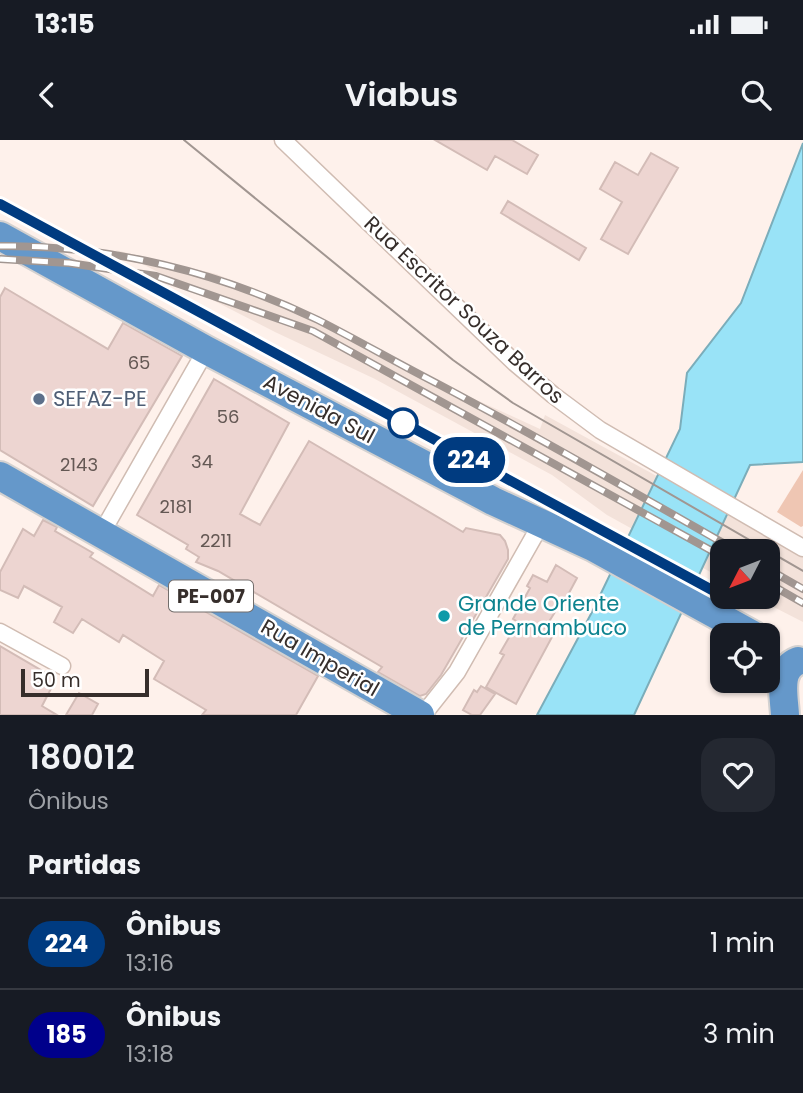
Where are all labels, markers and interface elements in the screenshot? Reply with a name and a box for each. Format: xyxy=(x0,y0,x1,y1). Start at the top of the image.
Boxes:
text: 13:15 xyxy=(35,6,95,42)
text: Viabus xyxy=(345,72,458,117)
icon: back xyxy=(28,76,66,114)
icon: search xyxy=(737,76,775,114)
street label: Rua Escritor Souza Barros xyxy=(358,209,571,410)
house number: 65 xyxy=(128,350,150,375)
street label: Avenida Sul xyxy=(258,367,380,450)
place label: SEFAZ-PE xyxy=(53,384,147,413)
marker: SEFAZ-PE xyxy=(31,391,47,407)
house number: 56 xyxy=(217,404,239,429)
unlabelled marker xyxy=(388,408,418,438)
line badge: 224 xyxy=(429,437,509,483)
text: 224 xyxy=(447,443,491,476)
house number: 34 xyxy=(191,449,213,474)
house number: 2143 xyxy=(60,452,98,477)
house number: 2181 xyxy=(159,494,193,519)
house number: 2211 xyxy=(200,528,232,553)
north arrow xyxy=(710,539,780,609)
map controls xyxy=(710,539,780,693)
road number: PE-007 xyxy=(169,580,253,611)
place label: Grande Oriente de Pernambuco xyxy=(458,589,627,642)
marker: Grande Oriente de Pernambuco xyxy=(436,608,452,624)
street label: Rua Imperial xyxy=(256,612,385,703)
button: locate xyxy=(710,623,780,693)
scale bar xyxy=(21,666,149,698)
text: 50 m xyxy=(32,667,81,694)
text: 180012 xyxy=(28,734,135,781)
button: heart xyxy=(701,738,775,812)
text: Ônibus xyxy=(28,785,109,817)
text: Partidas xyxy=(28,847,141,883)
text: Ônibus xyxy=(126,908,221,944)
text: 1 min xyxy=(710,925,775,961)
text: 224 xyxy=(45,927,88,960)
text: 13:16 xyxy=(126,947,174,979)
text: Ônibus xyxy=(126,999,221,1035)
text: 3 min xyxy=(703,1016,775,1052)
text: 185 xyxy=(46,1018,87,1051)
text: 13:18 xyxy=(126,1038,174,1070)

